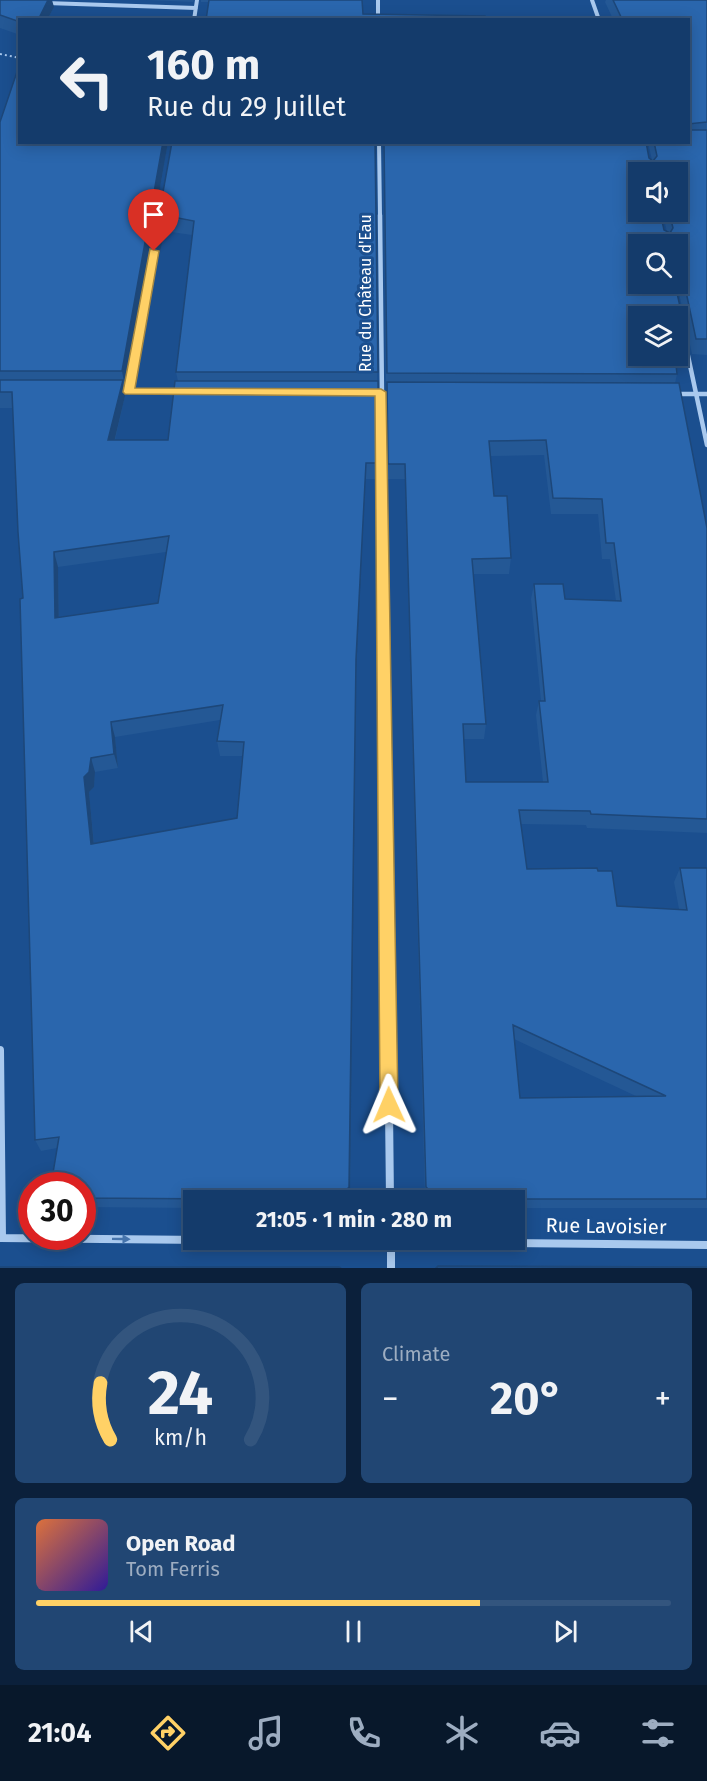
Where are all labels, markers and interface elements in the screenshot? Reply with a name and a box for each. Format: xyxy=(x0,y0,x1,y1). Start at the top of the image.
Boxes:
text: 160 m xyxy=(147,40,260,90)
icon: left xyxy=(48,42,126,120)
text: Rue du 29 Juillet xyxy=(147,91,346,123)
map controls xyxy=(628,162,688,366)
button: sound xyxy=(628,162,688,222)
pin xyxy=(128,189,179,251)
icon: arrive xyxy=(137,198,170,231)
street label: Rue du Château d'Eau xyxy=(356,214,375,372)
button: search xyxy=(628,234,688,294)
button: layers xyxy=(628,306,688,366)
position arrow xyxy=(357,1073,421,1137)
speed limit sign: 30 xyxy=(18,1172,96,1250)
text: 21:05 · 1 min · 280 m xyxy=(256,1206,452,1233)
street label: Rue Lavoisier xyxy=(545,1213,667,1239)
one-way arrow xyxy=(112,1234,131,1244)
text: Climate xyxy=(382,1342,450,1366)
text: 24 xyxy=(148,1356,213,1431)
text: 20° xyxy=(490,1372,563,1426)
text: − xyxy=(382,1379,399,1419)
text: + xyxy=(655,1379,671,1419)
text: km/h xyxy=(154,1425,207,1451)
text: Open Road xyxy=(126,1530,236,1557)
text: Tom Ferris xyxy=(126,1557,220,1581)
icon: previous xyxy=(125,1615,158,1648)
icon: pause xyxy=(337,1615,370,1648)
icon: next xyxy=(549,1615,582,1648)
icon: directions xyxy=(147,1712,189,1754)
icon: music xyxy=(245,1712,287,1754)
icon: phone xyxy=(343,1712,385,1754)
icon: climate xyxy=(441,1712,483,1754)
icon: car xyxy=(539,1712,581,1754)
icon: filters xyxy=(637,1712,679,1754)
text: 21:04 xyxy=(28,1717,91,1749)

